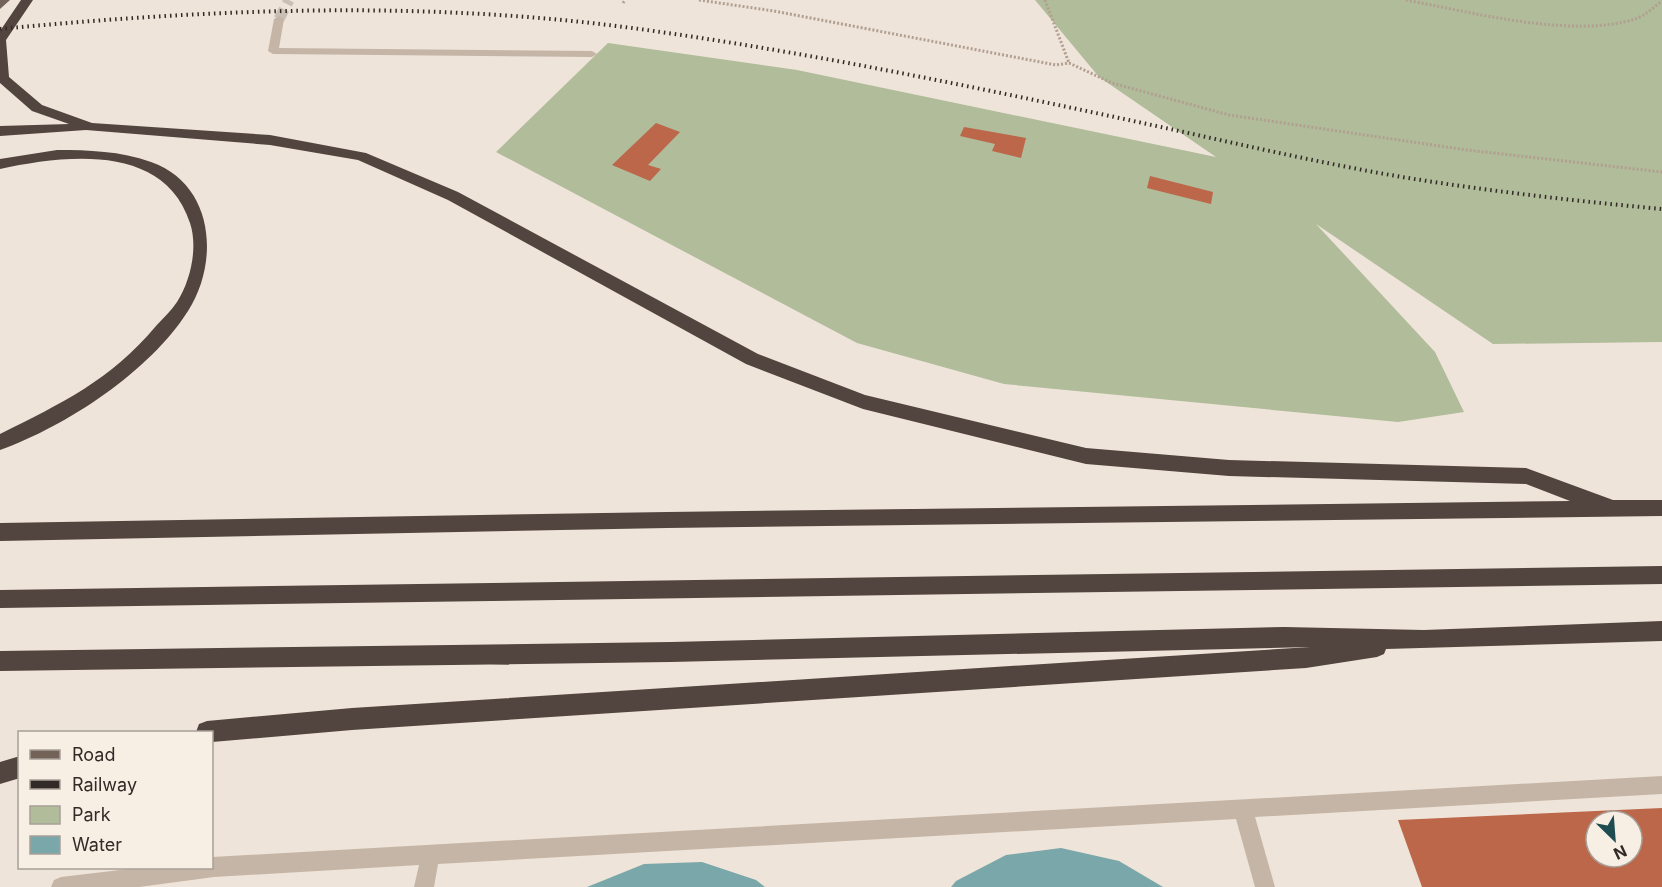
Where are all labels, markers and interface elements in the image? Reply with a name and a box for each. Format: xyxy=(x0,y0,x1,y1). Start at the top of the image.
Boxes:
legend xyxy=(18,731,213,869)
text: Road xyxy=(72,744,115,765)
text: Railway xyxy=(72,774,137,795)
text: Park xyxy=(72,804,111,825)
north arrow xyxy=(1584,809,1644,869)
text: Water xyxy=(72,834,122,855)
text: N xyxy=(1611,841,1630,864)

